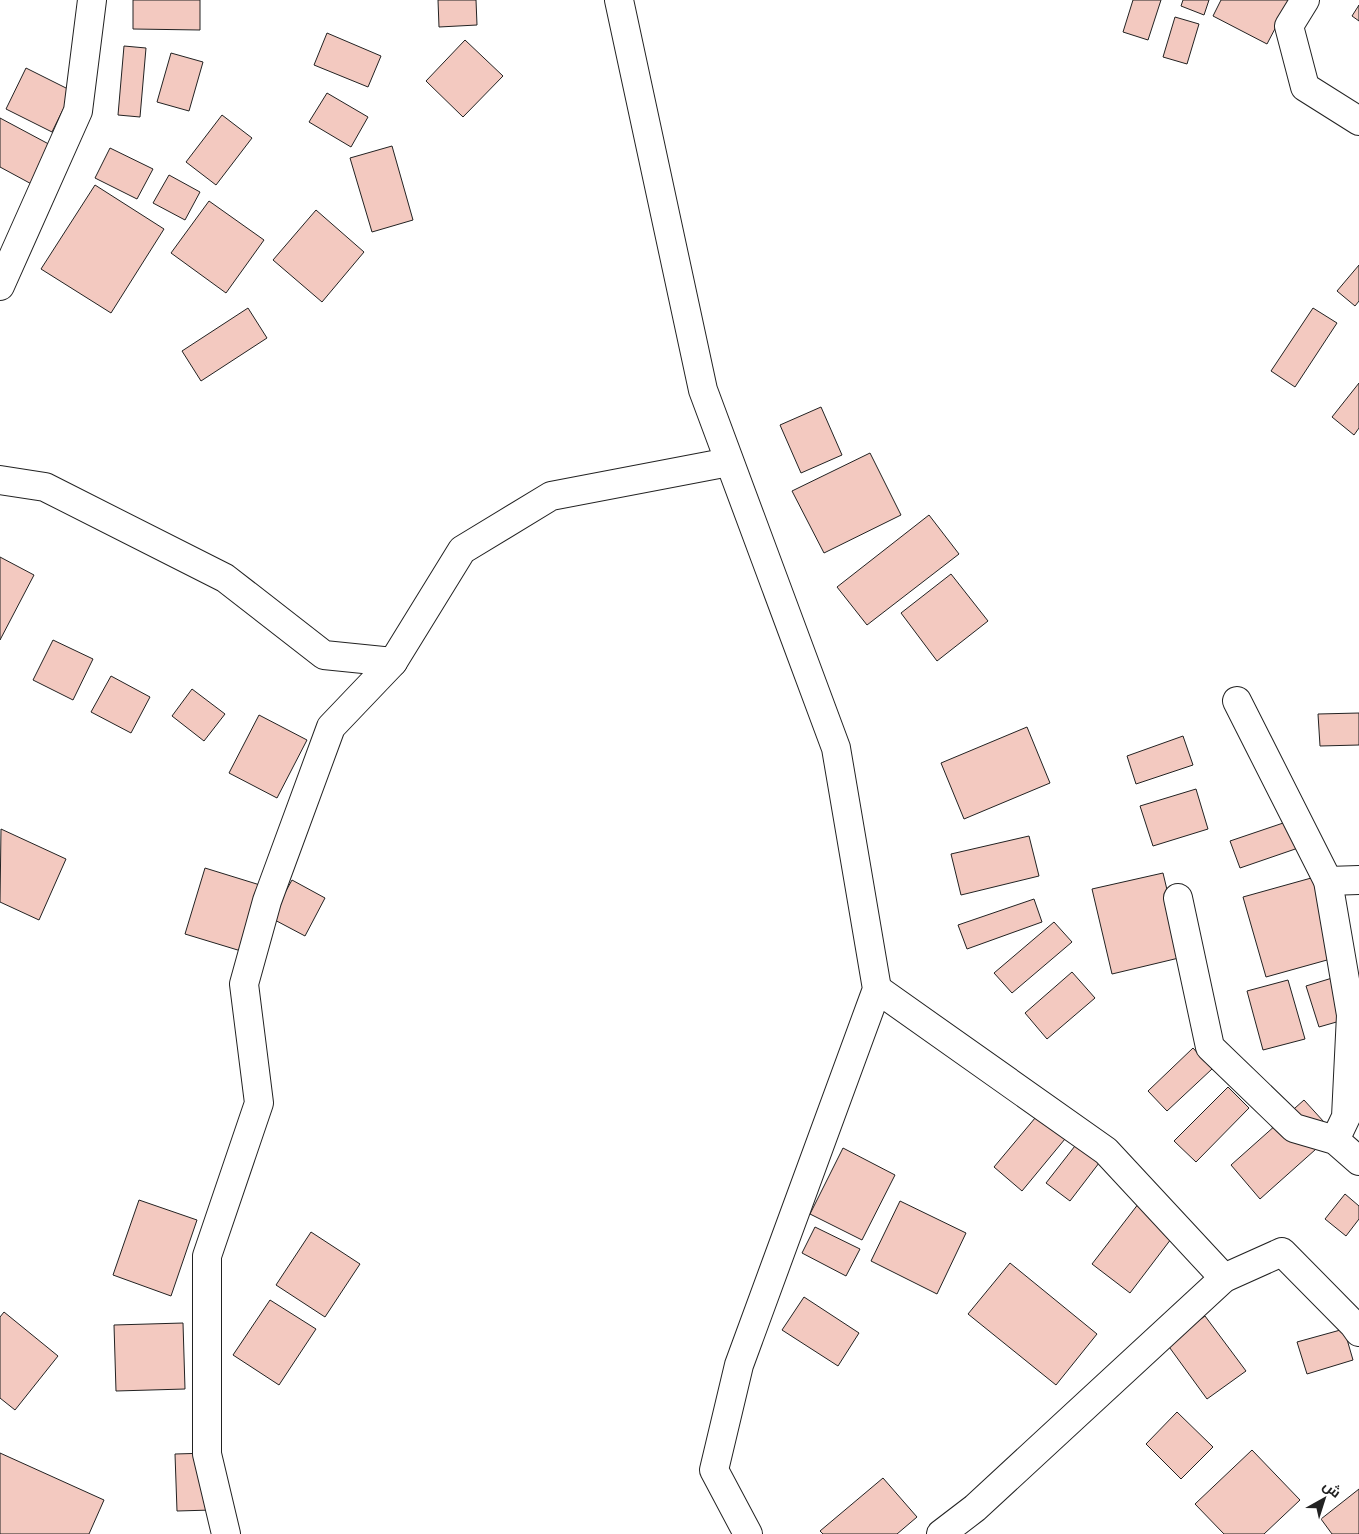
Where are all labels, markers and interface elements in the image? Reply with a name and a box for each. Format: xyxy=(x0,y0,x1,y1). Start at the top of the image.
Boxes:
north arrow xyxy=(1299,1474,1349,1524)
text: ش xyxy=(1320,1475,1345,1502)

